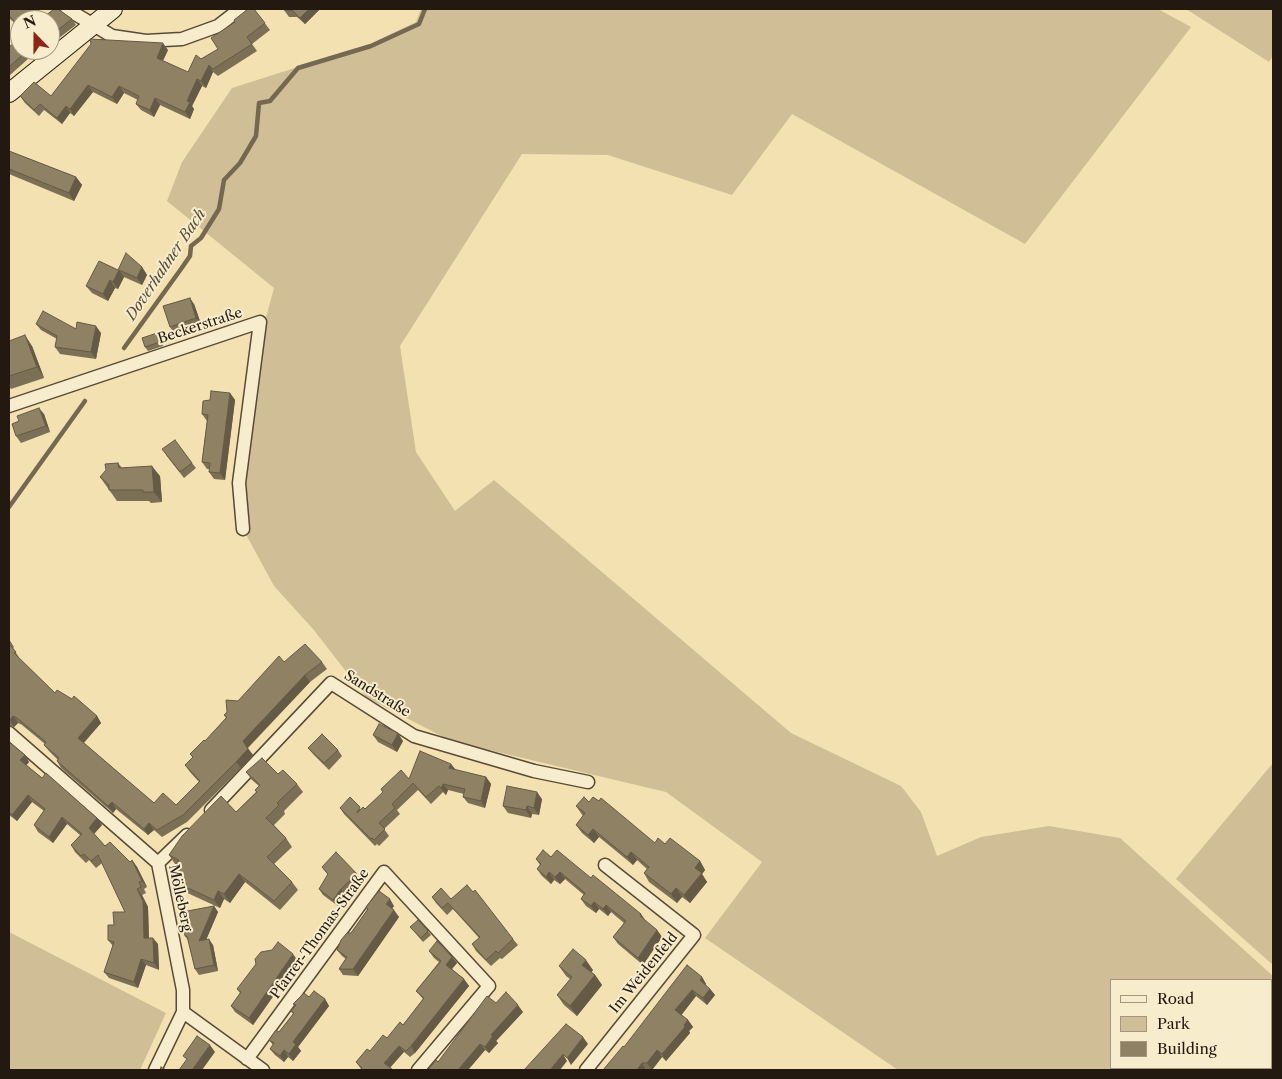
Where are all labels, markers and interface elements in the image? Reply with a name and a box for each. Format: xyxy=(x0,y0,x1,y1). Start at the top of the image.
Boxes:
north arrow xyxy=(10,10,60,60)
text: N xyxy=(21,11,39,33)
water label: Doverhahner Bach xyxy=(122,206,210,324)
street label: Beckerstraße xyxy=(156,304,244,348)
street label: Sandstraße xyxy=(341,667,413,721)
street label: Mölleberg xyxy=(165,863,195,933)
street label: Pfarrer-Thomas-Straße xyxy=(267,866,373,1002)
street label: Im Weidenfeld xyxy=(606,929,682,1017)
legend xyxy=(1110,979,1272,1069)
text: Road xyxy=(1157,989,1194,1008)
text: Park xyxy=(1157,1014,1190,1033)
text: Building xyxy=(1157,1039,1217,1058)

